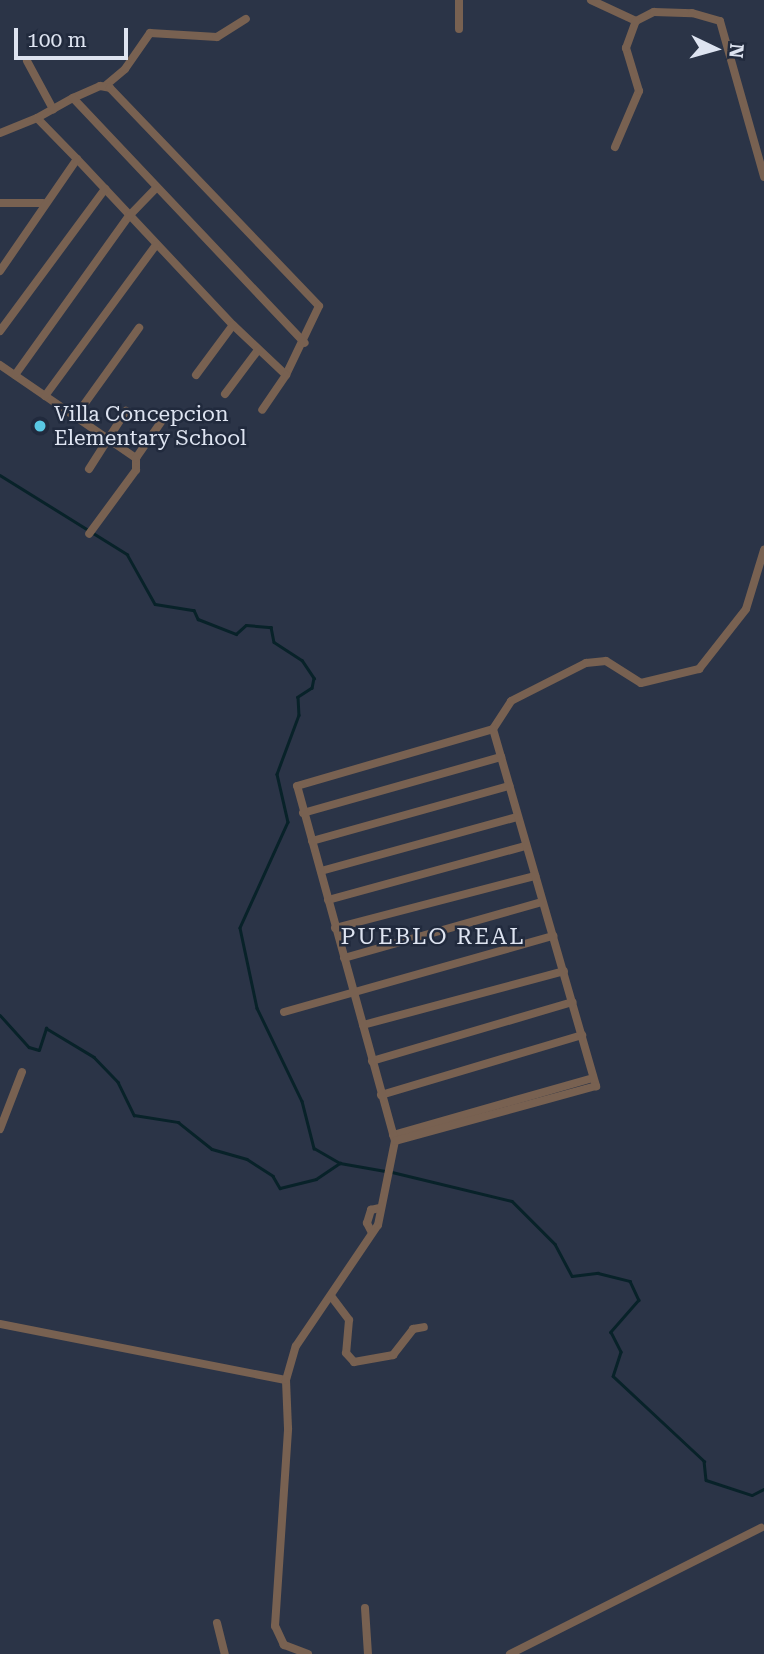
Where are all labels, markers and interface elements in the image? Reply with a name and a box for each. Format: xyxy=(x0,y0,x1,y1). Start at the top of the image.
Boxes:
scale bar xyxy=(18,14,131,58)
north arrow xyxy=(680,14,750,84)
text: 100 m xyxy=(27,28,87,52)
text: N xyxy=(724,43,749,59)
place label: Villa Concepcion Elementary School xyxy=(54,401,247,451)
marker: Villa Concepcion Elementary School xyxy=(32,418,48,434)
district label: PUEBLO REAL xyxy=(342,923,524,951)

